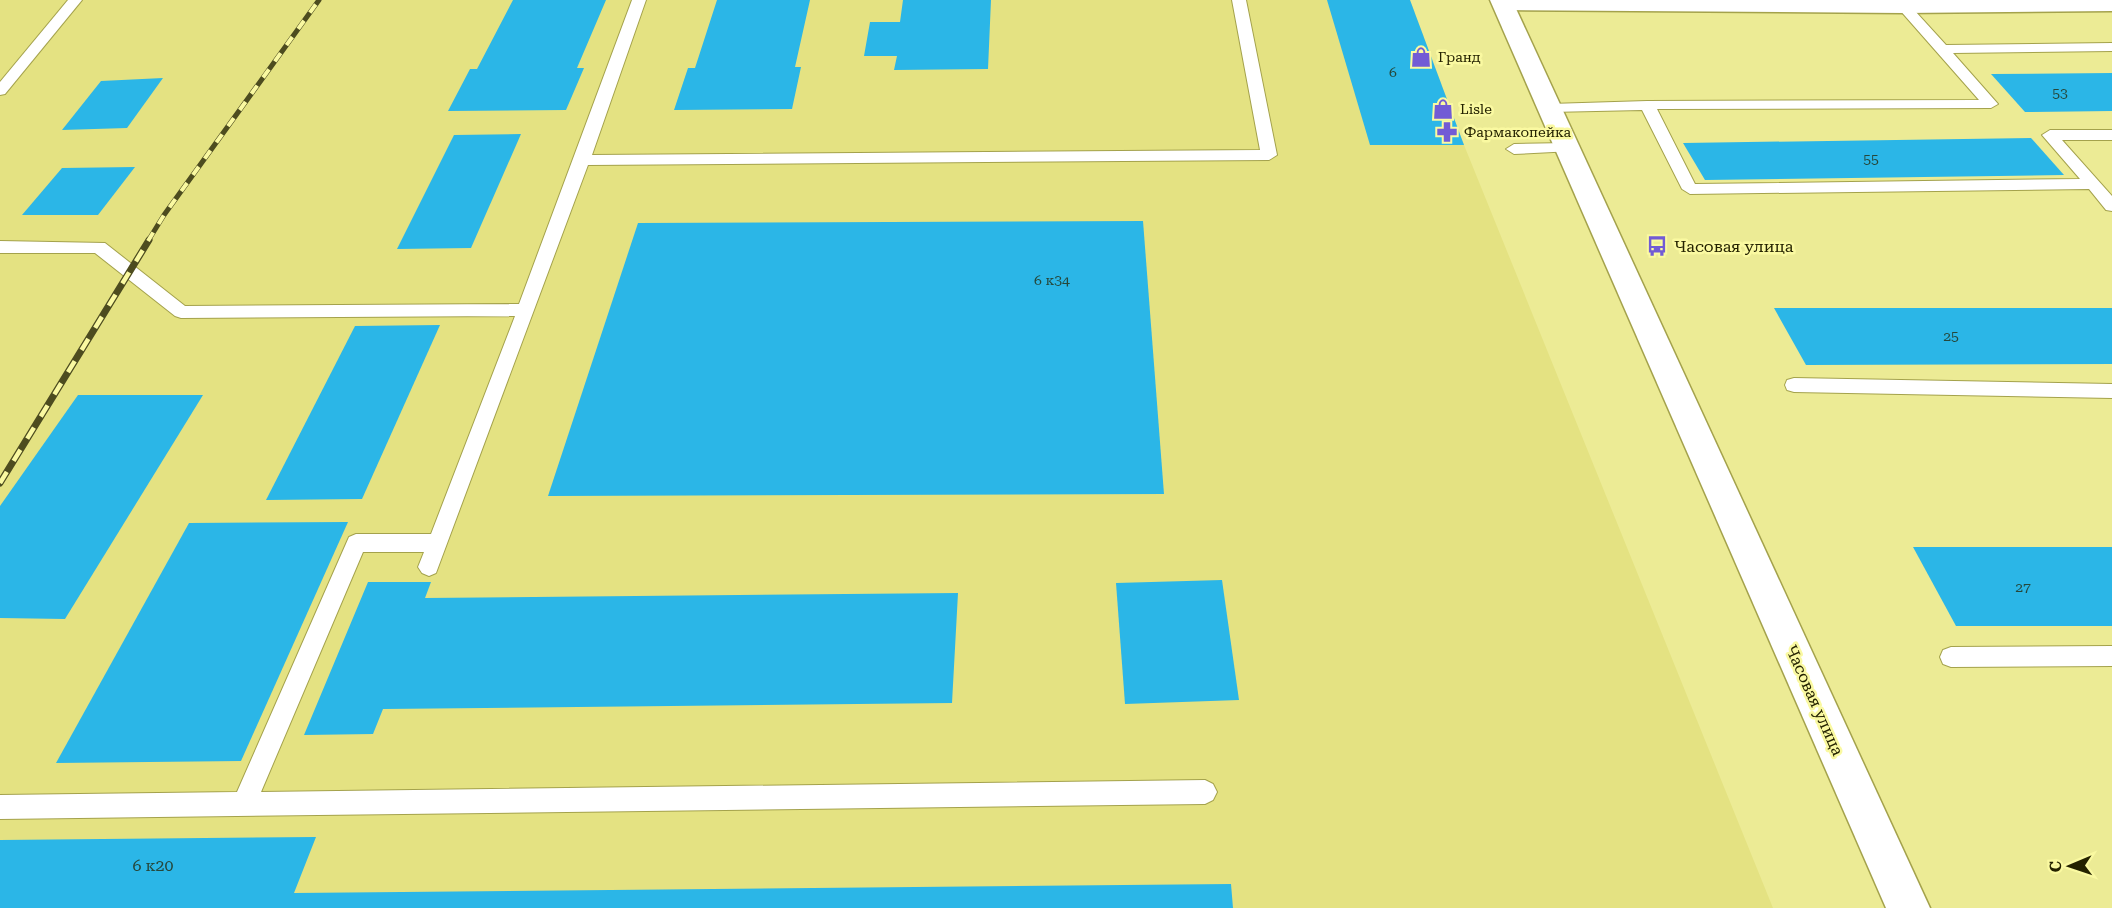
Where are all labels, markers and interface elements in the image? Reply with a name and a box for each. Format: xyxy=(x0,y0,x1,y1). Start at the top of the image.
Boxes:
shop icon: Гранд xyxy=(1409,45,1433,69)
place label: Гранд xyxy=(1438,49,1481,65)
house number: 6 xyxy=(1389,64,1397,80)
house number: 53 xyxy=(2052,85,2068,101)
shop icon: Lisle xyxy=(1431,97,1455,121)
place label: Lisle xyxy=(1460,101,1492,117)
pharmacy icon: Фармакопейка xyxy=(1435,120,1459,144)
place label: Фармакопейка xyxy=(1464,124,1571,140)
house number: 55 xyxy=(1863,151,1879,167)
bus stop icon: Часовая улица xyxy=(1645,234,1669,258)
place label: Часовая улица xyxy=(1674,237,1794,256)
house number: 6 к34 xyxy=(1034,272,1070,288)
house number: 25 xyxy=(1943,328,1959,344)
house number: 27 xyxy=(2015,579,2031,595)
street label: Часовая улица xyxy=(1782,642,1848,759)
north arrow xyxy=(2040,836,2100,896)
house number: 6 к20 xyxy=(132,856,174,875)
text: С xyxy=(2046,861,2065,872)

